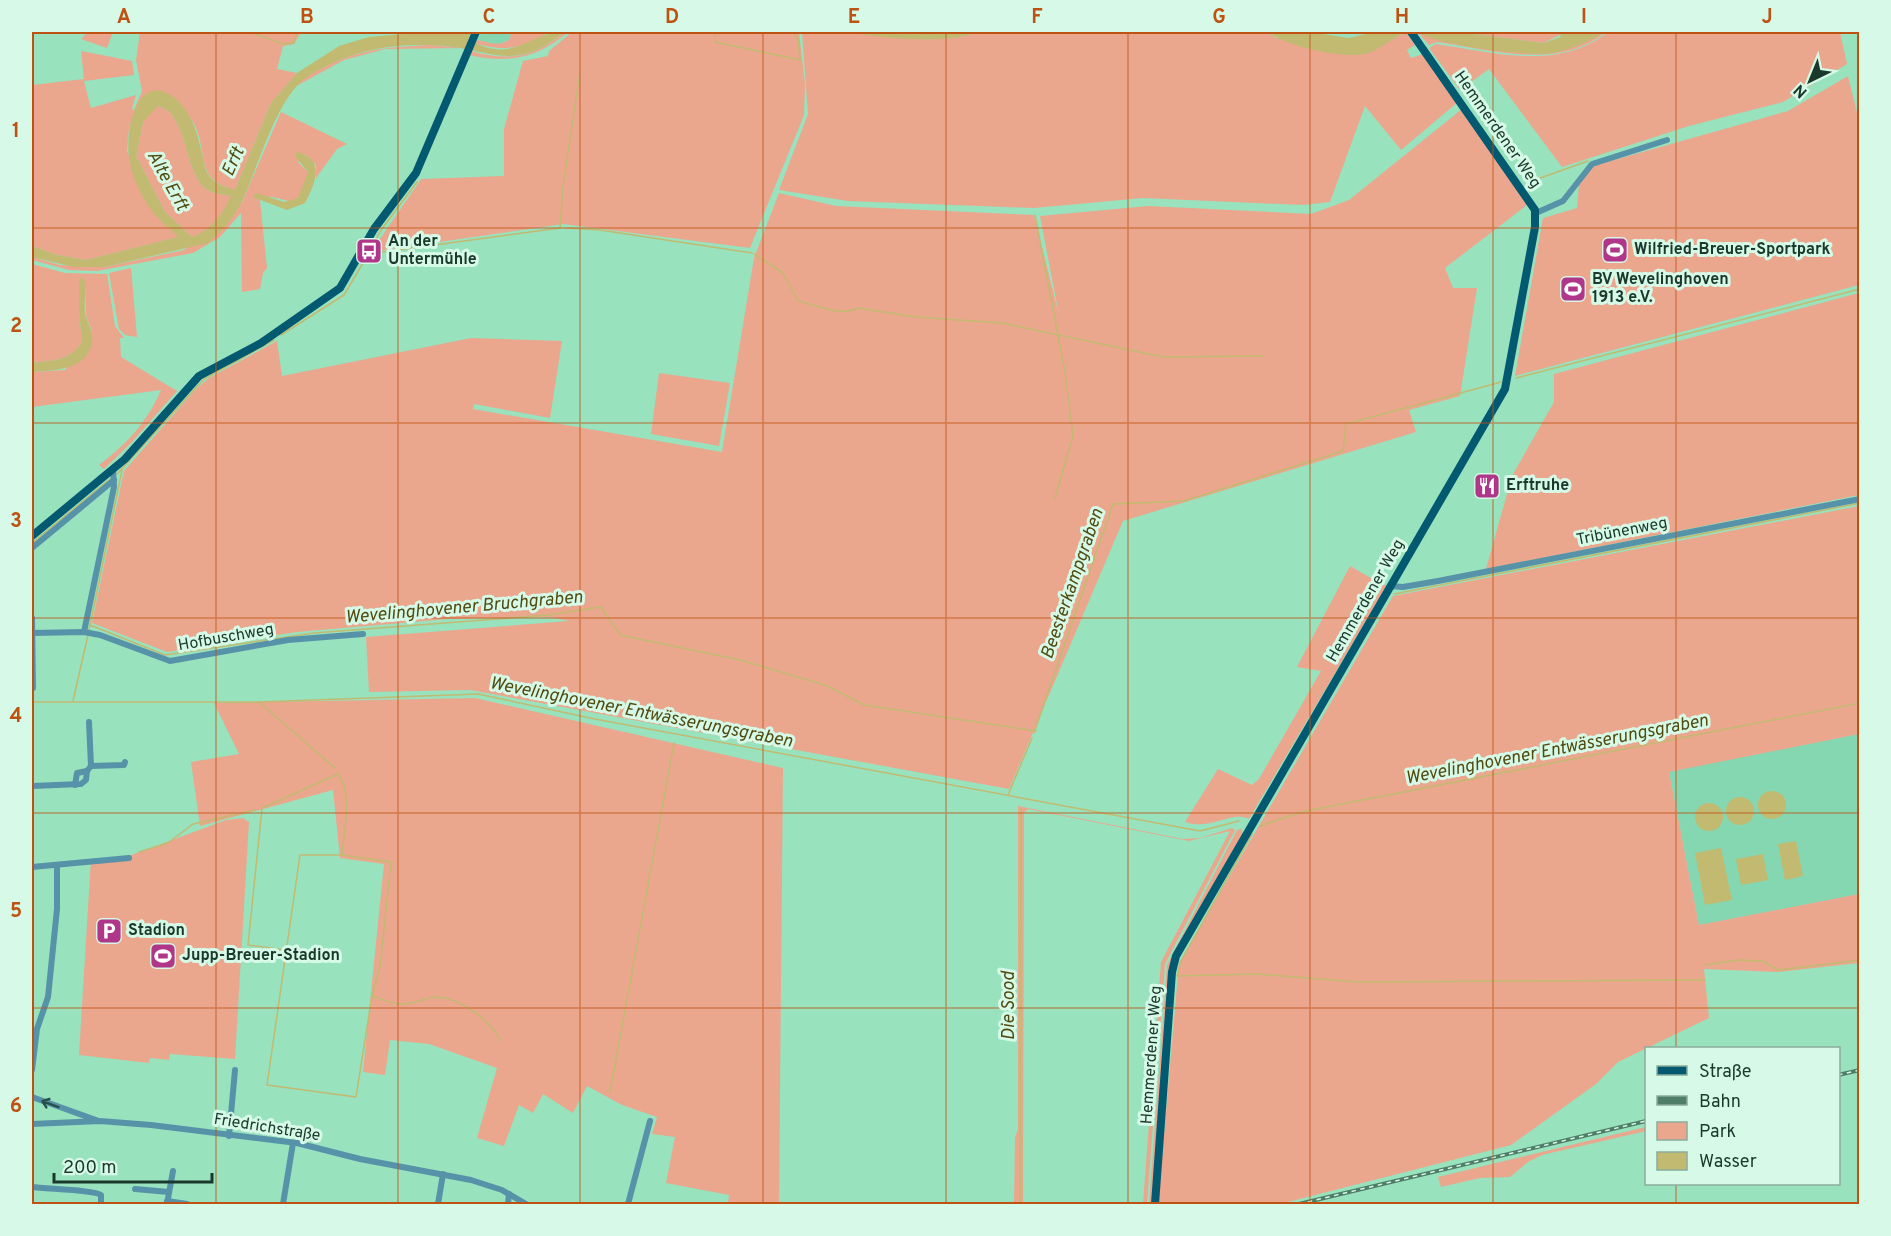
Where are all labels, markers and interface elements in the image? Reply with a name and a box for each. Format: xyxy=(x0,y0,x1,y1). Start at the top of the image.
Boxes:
text: A xyxy=(117,5,131,31)
text: B xyxy=(300,5,314,31)
text: C xyxy=(483,5,495,31)
text: D xyxy=(665,5,679,31)
text: E xyxy=(848,5,860,31)
text: F xyxy=(1031,5,1043,31)
text: G xyxy=(1212,5,1226,31)
text: H xyxy=(1395,5,1409,31)
text: I xyxy=(1581,5,1587,31)
text: J xyxy=(1761,5,1773,31)
north arrow xyxy=(1780,51,1840,111)
street label: Hemmerdener Weg xyxy=(1449,67,1545,193)
text: N xyxy=(1790,79,1812,102)
text: 1 xyxy=(12,119,20,145)
water label: Erft xyxy=(217,142,251,180)
water label: Alte Erft xyxy=(141,147,194,217)
place label: An der Untermühle xyxy=(388,232,477,270)
sports icon: Wilfried-Breuer-Sportpark xyxy=(1600,235,1630,265)
bus stop icon: An der Untermühle xyxy=(354,236,384,266)
place label: Wilfried-Breuer-Sportpark xyxy=(1634,240,1831,260)
place label: BV Wevelinghoven 1913 e.V. xyxy=(1592,270,1729,308)
sports icon: BV Wevelinghoven 1913 e.V. xyxy=(1558,274,1588,304)
text: 2 xyxy=(10,314,22,340)
restaurant icon: Erftruhe xyxy=(1472,471,1502,501)
place label: Erftruhe xyxy=(1506,476,1569,496)
water label: Beesterkampgraben xyxy=(1036,506,1110,662)
text: 3 xyxy=(10,509,22,535)
street label: Tribünenweg xyxy=(1575,513,1669,551)
street label: Hemmerdener Weg xyxy=(1323,536,1409,666)
water label: Wevelinghovener Bruchgraben xyxy=(344,586,584,630)
street label: Hofbuschweg xyxy=(177,620,275,656)
water label: Wevelinghovener Entwässerungsgraben xyxy=(488,672,794,754)
text: 4 xyxy=(10,704,22,730)
water label: Wevelinghovener Entwässerungsgraben xyxy=(1404,709,1710,791)
text: 5 xyxy=(10,899,22,925)
parking icon: Stadion xyxy=(94,916,124,946)
place label: Stadion xyxy=(128,921,185,941)
sports icon: Jupp-Breuer-Stadion xyxy=(148,941,178,971)
place label: Jupp-Breuer-Stadion xyxy=(182,946,340,966)
water label: Die Sood xyxy=(998,970,1021,1040)
street label: Hemmerdener Weg xyxy=(1137,985,1167,1125)
legend xyxy=(1645,1047,1840,1185)
text: Straße xyxy=(1699,1061,1751,1084)
text: Bahn xyxy=(1699,1091,1741,1114)
text: 6 xyxy=(10,1094,22,1120)
one-way arrow xyxy=(41,1098,60,1109)
street label: Friedrichstraße xyxy=(212,1110,322,1146)
text: Park xyxy=(1699,1121,1736,1144)
scale bar xyxy=(54,1146,212,1184)
text: Wasser xyxy=(1699,1151,1757,1174)
text: 200 m xyxy=(63,1157,116,1180)

